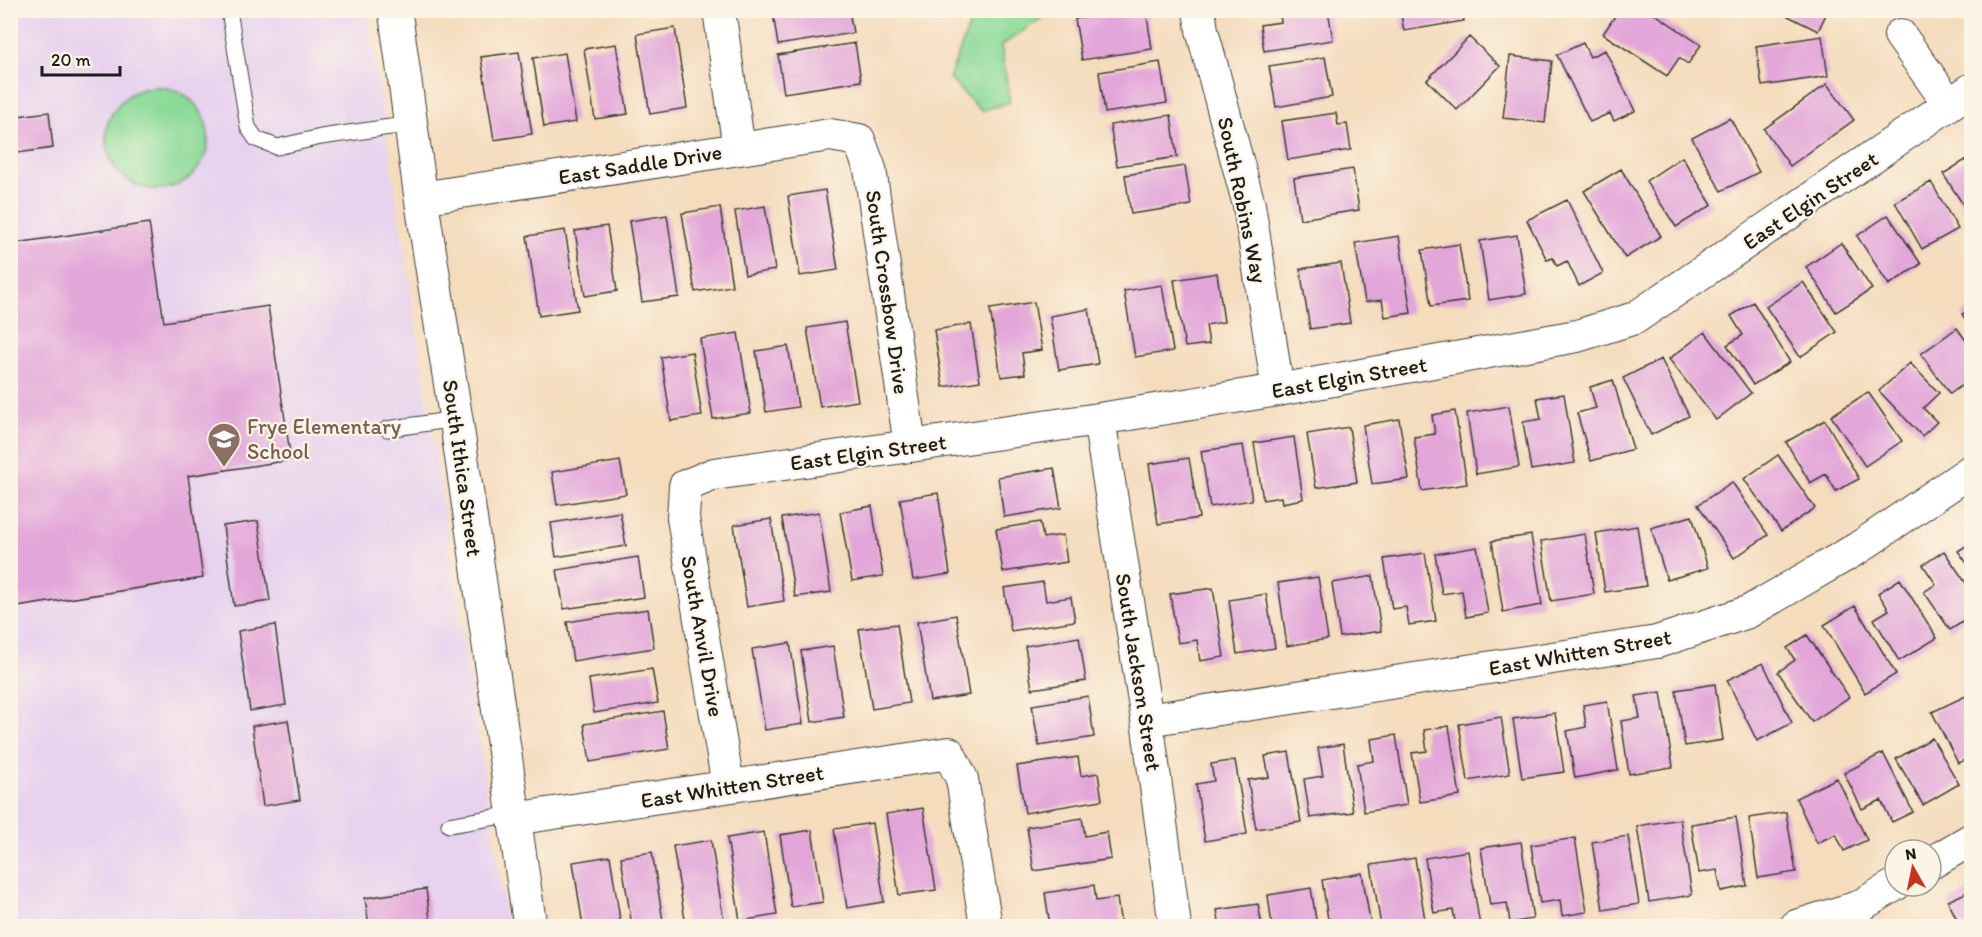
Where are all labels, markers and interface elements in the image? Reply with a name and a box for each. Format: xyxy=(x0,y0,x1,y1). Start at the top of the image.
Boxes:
scale bar xyxy=(42,39,120,77)
text: 20 m xyxy=(51,49,91,71)
street label: South Robins Way xyxy=(1212,115,1273,286)
street label: East Saddle Drive xyxy=(556,138,724,191)
street label: East Elgin Street xyxy=(1737,145,1883,256)
street label: South Crossbow Drive xyxy=(860,188,915,396)
street label: East Elgin Street xyxy=(1269,351,1429,404)
street label: South Ithica Street xyxy=(437,378,488,558)
place label: Frye Elementary School xyxy=(247,413,402,465)
school or university icon: Frye Elementary School xyxy=(206,421,242,468)
street label: East Elgin Street xyxy=(788,428,948,477)
street label: South Anvil Drive xyxy=(675,553,730,719)
street label: South Jackson Street xyxy=(1110,571,1167,773)
street label: East Whitten Street xyxy=(1487,623,1673,682)
street label: East Whitten Street xyxy=(639,759,826,814)
north arrow xyxy=(1883,838,1943,898)
text: N xyxy=(1904,843,1918,864)

